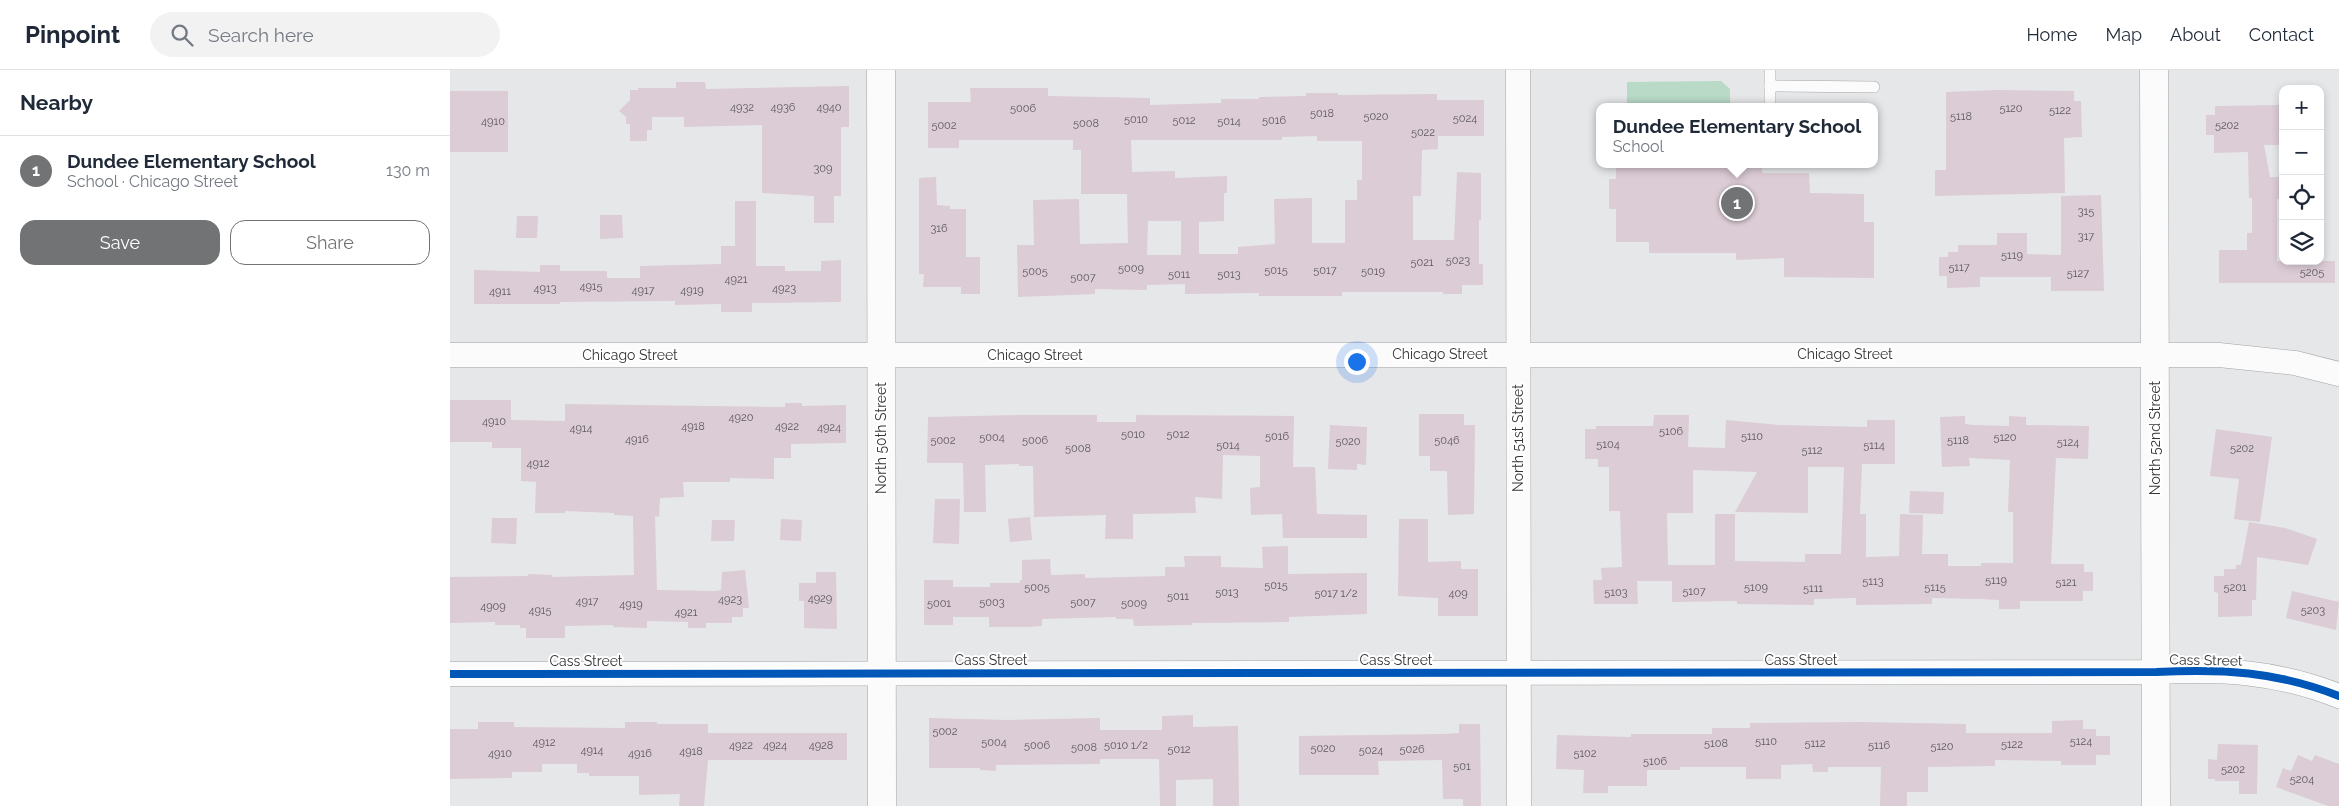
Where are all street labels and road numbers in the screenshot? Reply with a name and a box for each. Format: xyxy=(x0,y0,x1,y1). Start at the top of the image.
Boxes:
street label: Chicago Street xyxy=(1392,346,1488,362)
street label: Chicago Street xyxy=(1797,346,1893,362)
street label: Chicago Street xyxy=(582,347,678,363)
street label: Chicago Street xyxy=(987,347,1083,363)
street label: North 52nd Street xyxy=(2147,380,2163,495)
street label: North 50th Street xyxy=(873,382,889,494)
street label: North 51st Street xyxy=(1510,384,1526,492)
street label: Cass Street xyxy=(2169,651,2243,669)
street label: Cass Street xyxy=(954,652,1028,668)
street label: Cass Street xyxy=(1359,652,1433,668)
street label: Cass Street xyxy=(1764,652,1838,668)
street label: Cass Street xyxy=(549,653,623,669)

